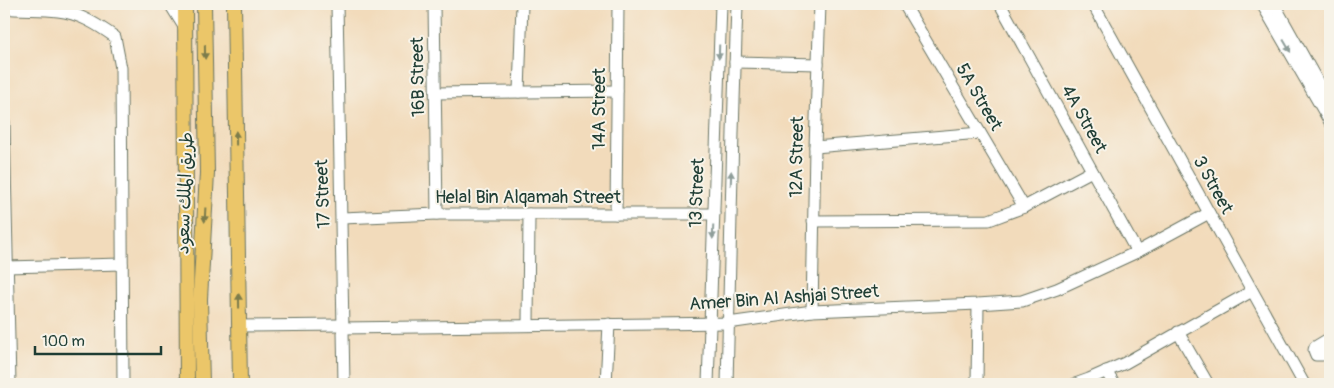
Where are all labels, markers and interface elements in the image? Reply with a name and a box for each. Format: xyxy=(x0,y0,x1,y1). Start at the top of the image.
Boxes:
street label: 16B Street xyxy=(406,36,430,117)
one-way arrow xyxy=(1282,39,1291,53)
one-way arrow xyxy=(201,45,209,61)
one-way arrow xyxy=(715,45,723,61)
street label: 5A Street xyxy=(950,59,1008,136)
street label: 14A Street xyxy=(588,67,611,150)
street label: 4A Street xyxy=(1056,81,1113,158)
street label: 12A Street xyxy=(785,115,809,198)
one-way arrow xyxy=(232,130,240,146)
street label: طريق الملك سعود xyxy=(171,131,199,255)
street label: 3 Street xyxy=(1188,152,1239,219)
street label: 13 Street xyxy=(684,157,710,228)
street label: 17 Street xyxy=(310,158,336,229)
one-way arrow xyxy=(728,170,736,186)
street label: Helal Bin Alqamah Street xyxy=(435,186,622,209)
one-way arrow xyxy=(200,207,208,223)
one-way arrow xyxy=(709,225,717,241)
street label: Amer Bin Al Ashjai Street xyxy=(688,280,880,316)
one-way arrow xyxy=(235,292,243,308)
scale bar xyxy=(35,323,161,355)
text: 100 m xyxy=(42,332,85,351)

